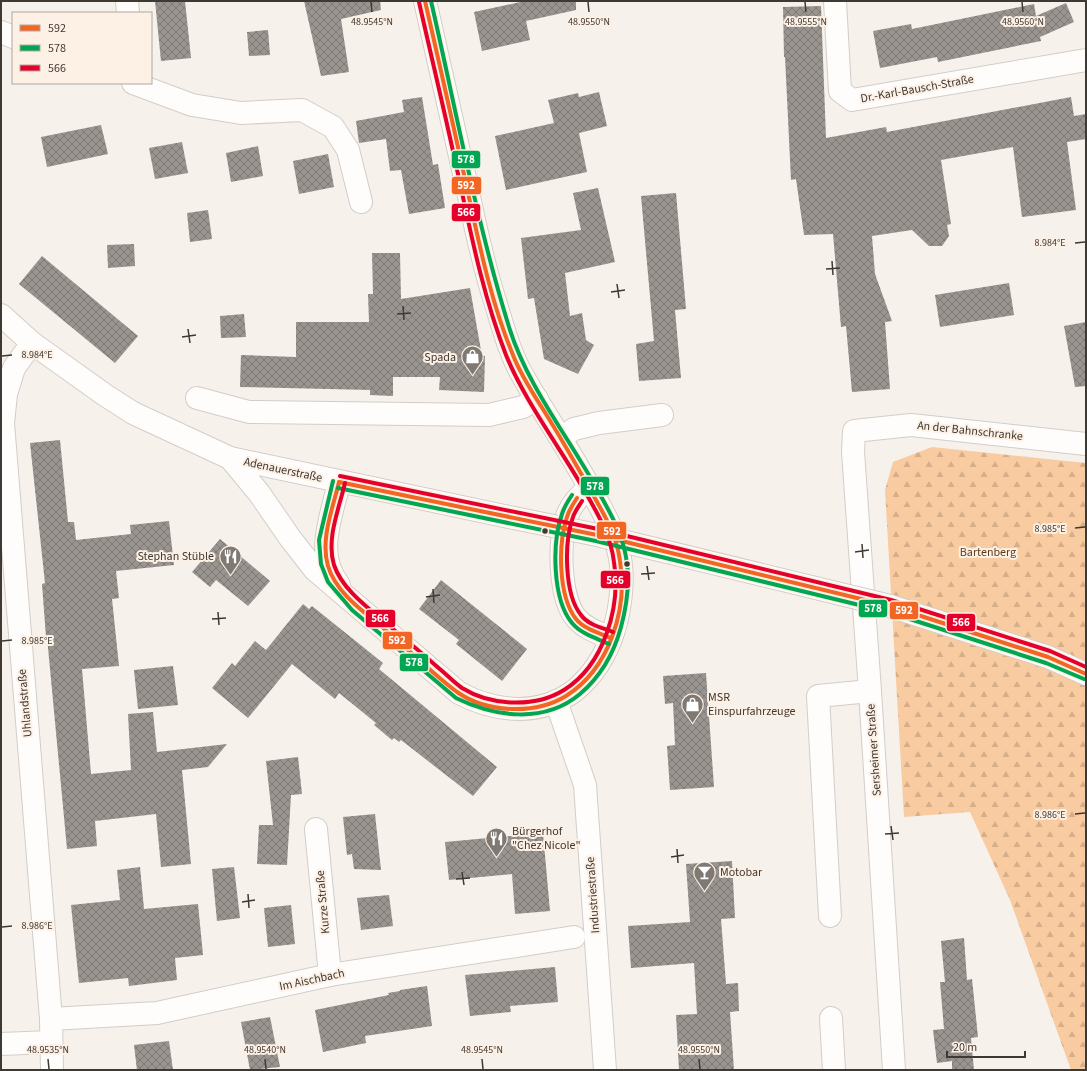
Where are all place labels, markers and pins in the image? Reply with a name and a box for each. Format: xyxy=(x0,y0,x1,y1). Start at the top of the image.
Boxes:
shop icon: Spada xyxy=(459,344,485,377)
place label: Spada xyxy=(424,349,456,366)
unlabelled marker xyxy=(540,526,550,536)
restaurant icon: Stephan Stüble xyxy=(217,543,243,576)
place label: Stephan Stüble xyxy=(137,548,214,565)
unlabelled marker xyxy=(622,559,632,569)
place label: MSR Einspurfahrzeuge xyxy=(708,689,796,720)
shop icon: MSR Einspurfahrzeuge xyxy=(679,691,705,724)
place label: Bürgerhof "Chez Nicole" xyxy=(512,823,581,854)
restaurant icon: Bürgerhof "Chez Nicole" xyxy=(483,825,509,858)
bar icon: Motobar xyxy=(692,859,718,892)
place label: Motobar xyxy=(720,864,763,881)

